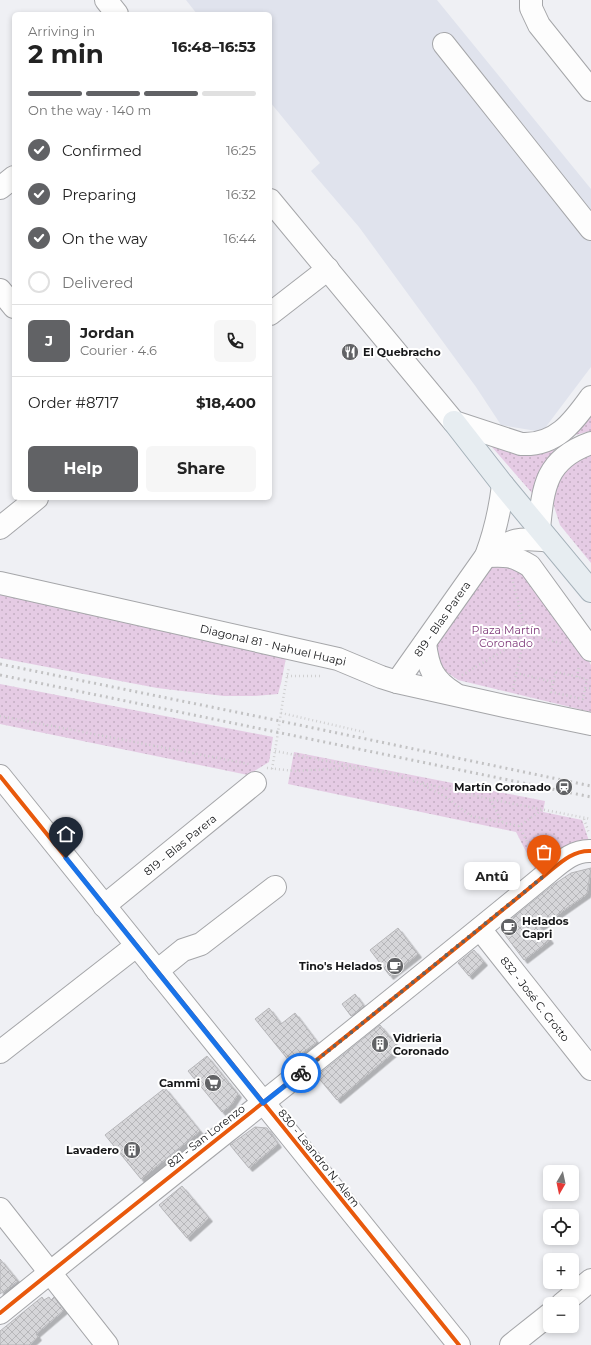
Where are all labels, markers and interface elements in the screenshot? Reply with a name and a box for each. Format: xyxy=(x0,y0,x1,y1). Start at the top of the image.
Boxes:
text: Arriving in xyxy=(28,23,95,39)
text: 16:48–16:53 xyxy=(172,37,256,56)
text: 2 min xyxy=(28,38,104,70)
text: On the way · 140 m xyxy=(28,102,151,118)
icon: check xyxy=(28,139,50,161)
text: Confirmed xyxy=(62,141,142,160)
text: 16:25 xyxy=(226,142,256,158)
icon: check xyxy=(28,183,50,205)
text: Preparing xyxy=(62,185,137,204)
text: 16:32 xyxy=(226,186,256,202)
icon: check xyxy=(28,227,50,249)
text: On the way xyxy=(62,229,147,248)
text: 16:44 xyxy=(223,230,256,246)
text: Delivered xyxy=(62,273,134,292)
button: phone xyxy=(214,320,256,362)
text: Jordan xyxy=(80,323,134,342)
text: J xyxy=(45,331,53,350)
text: Courier · 4.6 xyxy=(80,342,157,358)
restaurant icon: El Quebracho xyxy=(340,342,360,362)
place label: El Quebracho xyxy=(363,345,441,359)
text: Order #8717 xyxy=(28,393,119,412)
text: $18,400 xyxy=(196,393,256,412)
button: Help xyxy=(28,446,138,492)
button: Share xyxy=(146,446,256,492)
street label: 819 - Blas Parera xyxy=(411,578,473,660)
street label: Diagonal 81 - Nahuel Huapi xyxy=(198,621,348,669)
park label: Plaza Martín Coronado xyxy=(472,623,540,650)
station icon: Martín Coronado xyxy=(554,777,574,797)
place label: Martín Coronado xyxy=(454,780,551,794)
street label: 819 - Blas Parera xyxy=(141,811,219,879)
pin xyxy=(49,817,83,858)
icon: home xyxy=(55,823,77,845)
pin xyxy=(527,835,561,876)
icon: bag xyxy=(533,841,555,863)
callout: Antû xyxy=(464,862,520,890)
text: Antû xyxy=(475,868,509,884)
place label: Helados Capri xyxy=(522,914,569,941)
cafe icon: Helados Capri xyxy=(499,917,519,937)
street label: 832 - José C. Crotto xyxy=(497,954,573,1044)
cafe icon: Tino's Helados xyxy=(385,956,405,976)
place label: Tino's Helados xyxy=(299,959,382,973)
place label: Vidrieria Coronado xyxy=(392,1031,449,1058)
building icon: Vidrieria Coronado xyxy=(370,1034,390,1054)
courier xyxy=(281,1053,321,1093)
icon: bike xyxy=(290,1062,312,1084)
supermarket icon: Cammi xyxy=(203,1073,223,1093)
place label: Cammi xyxy=(159,1076,200,1090)
street label: 821 - San Lorenzo xyxy=(164,1101,248,1171)
street label: 830 - Leandro N. Alem xyxy=(275,1106,363,1210)
building icon: Lavadero xyxy=(122,1140,142,1160)
place label: Lavadero xyxy=(66,1143,119,1157)
north arrow xyxy=(543,1165,579,1201)
map controls xyxy=(543,1165,579,1333)
button: locate xyxy=(543,1209,579,1245)
button: + xyxy=(543,1253,579,1289)
button: − xyxy=(543,1297,579,1333)

